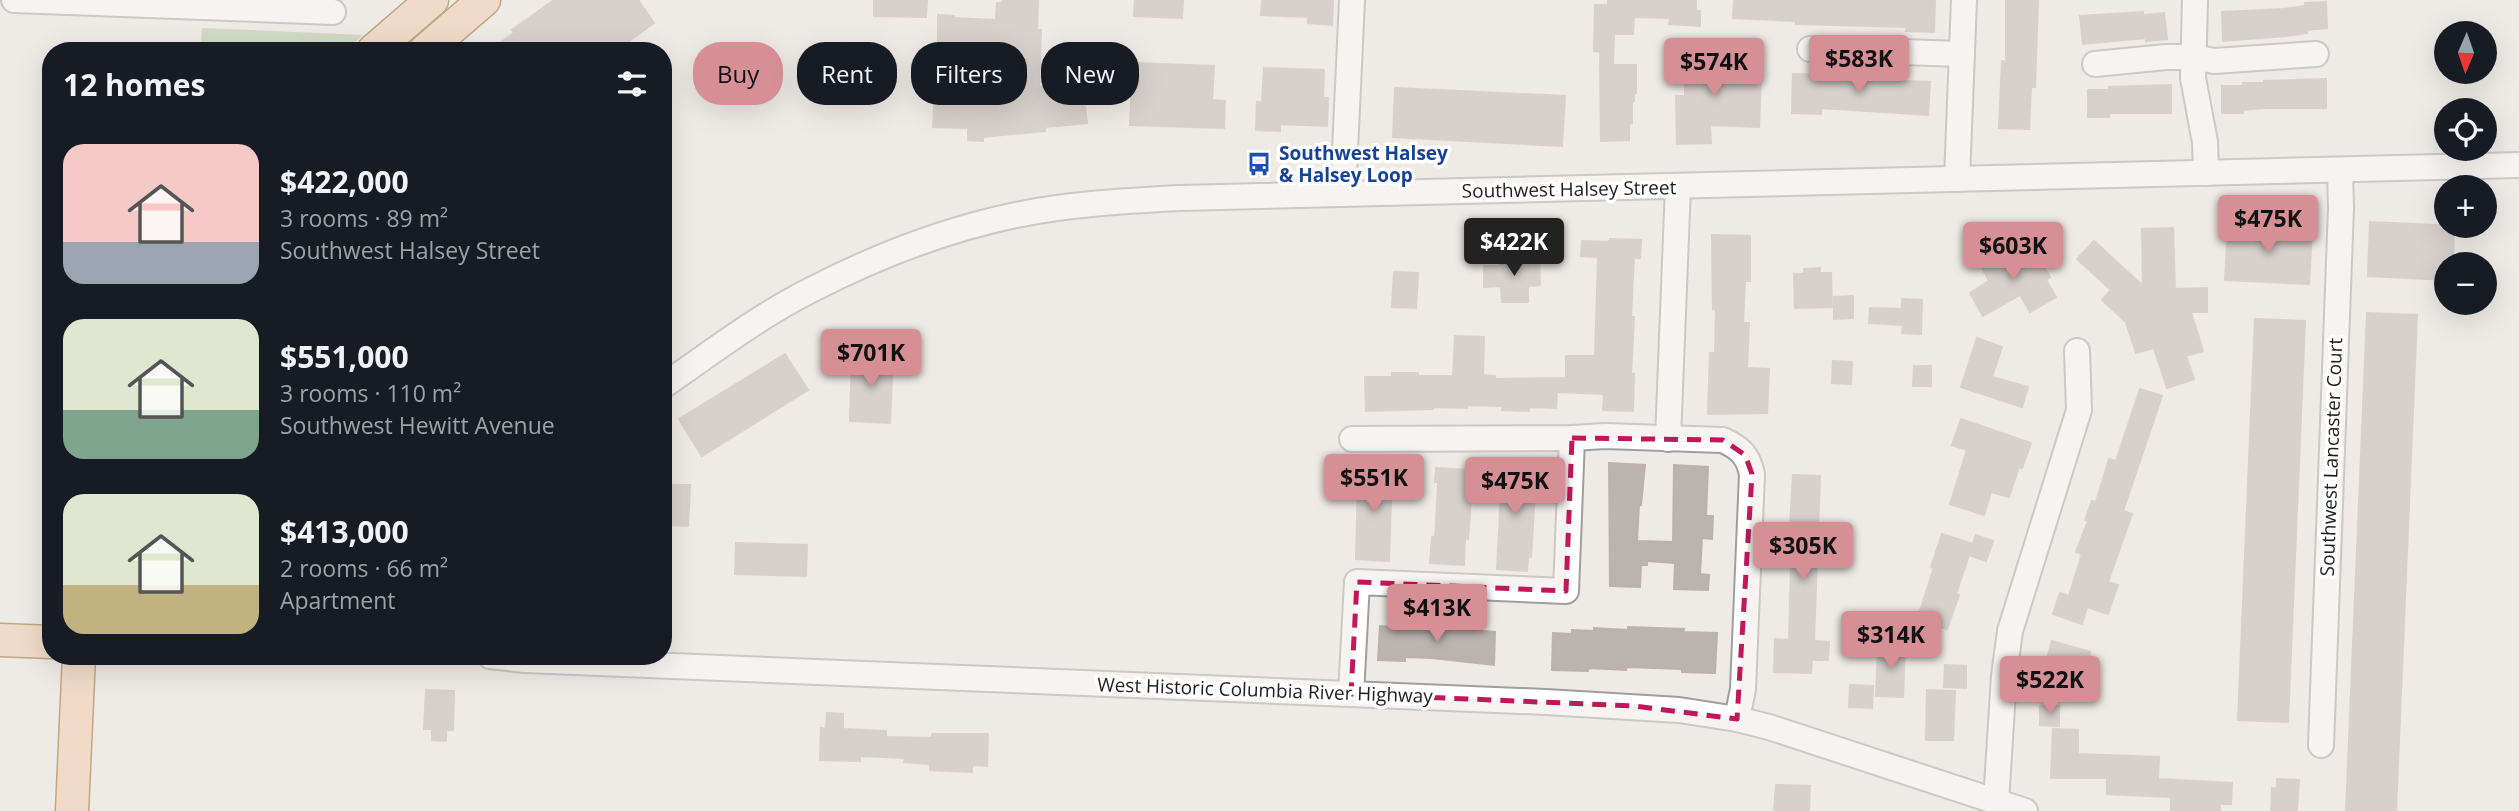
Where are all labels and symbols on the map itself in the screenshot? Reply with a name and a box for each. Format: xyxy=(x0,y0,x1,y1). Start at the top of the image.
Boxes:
north arrow xyxy=(2434,21,2497,84)
pin: $583K xyxy=(1810,36,1908,95)
pin: $574K xyxy=(1665,38,1763,98)
place label: Southwest Halsey & Halsey Loop xyxy=(1279,140,1448,188)
bus stop icon: Southwest Halsey & Halsey Loop xyxy=(1245,150,1273,178)
street label: Southwest Halsey Street xyxy=(1461,174,1677,204)
pin: $475K xyxy=(2219,196,2317,255)
pin: $422K xyxy=(1465,218,1563,278)
pin: $603K xyxy=(1964,222,2062,282)
pin: $701K xyxy=(822,330,920,389)
street label: Southwest Lancaster Court xyxy=(2314,337,2348,577)
pin: $551K xyxy=(1325,454,1423,514)
pin: $475K xyxy=(1466,458,1564,517)
pin: $305K xyxy=(1754,522,1852,582)
pin: $413K xyxy=(1388,584,1486,644)
pin: $314K xyxy=(1842,612,1940,671)
pin: $522K xyxy=(2001,656,2099,716)
street label: West Historic Columbia River Highway xyxy=(1097,671,1434,709)

